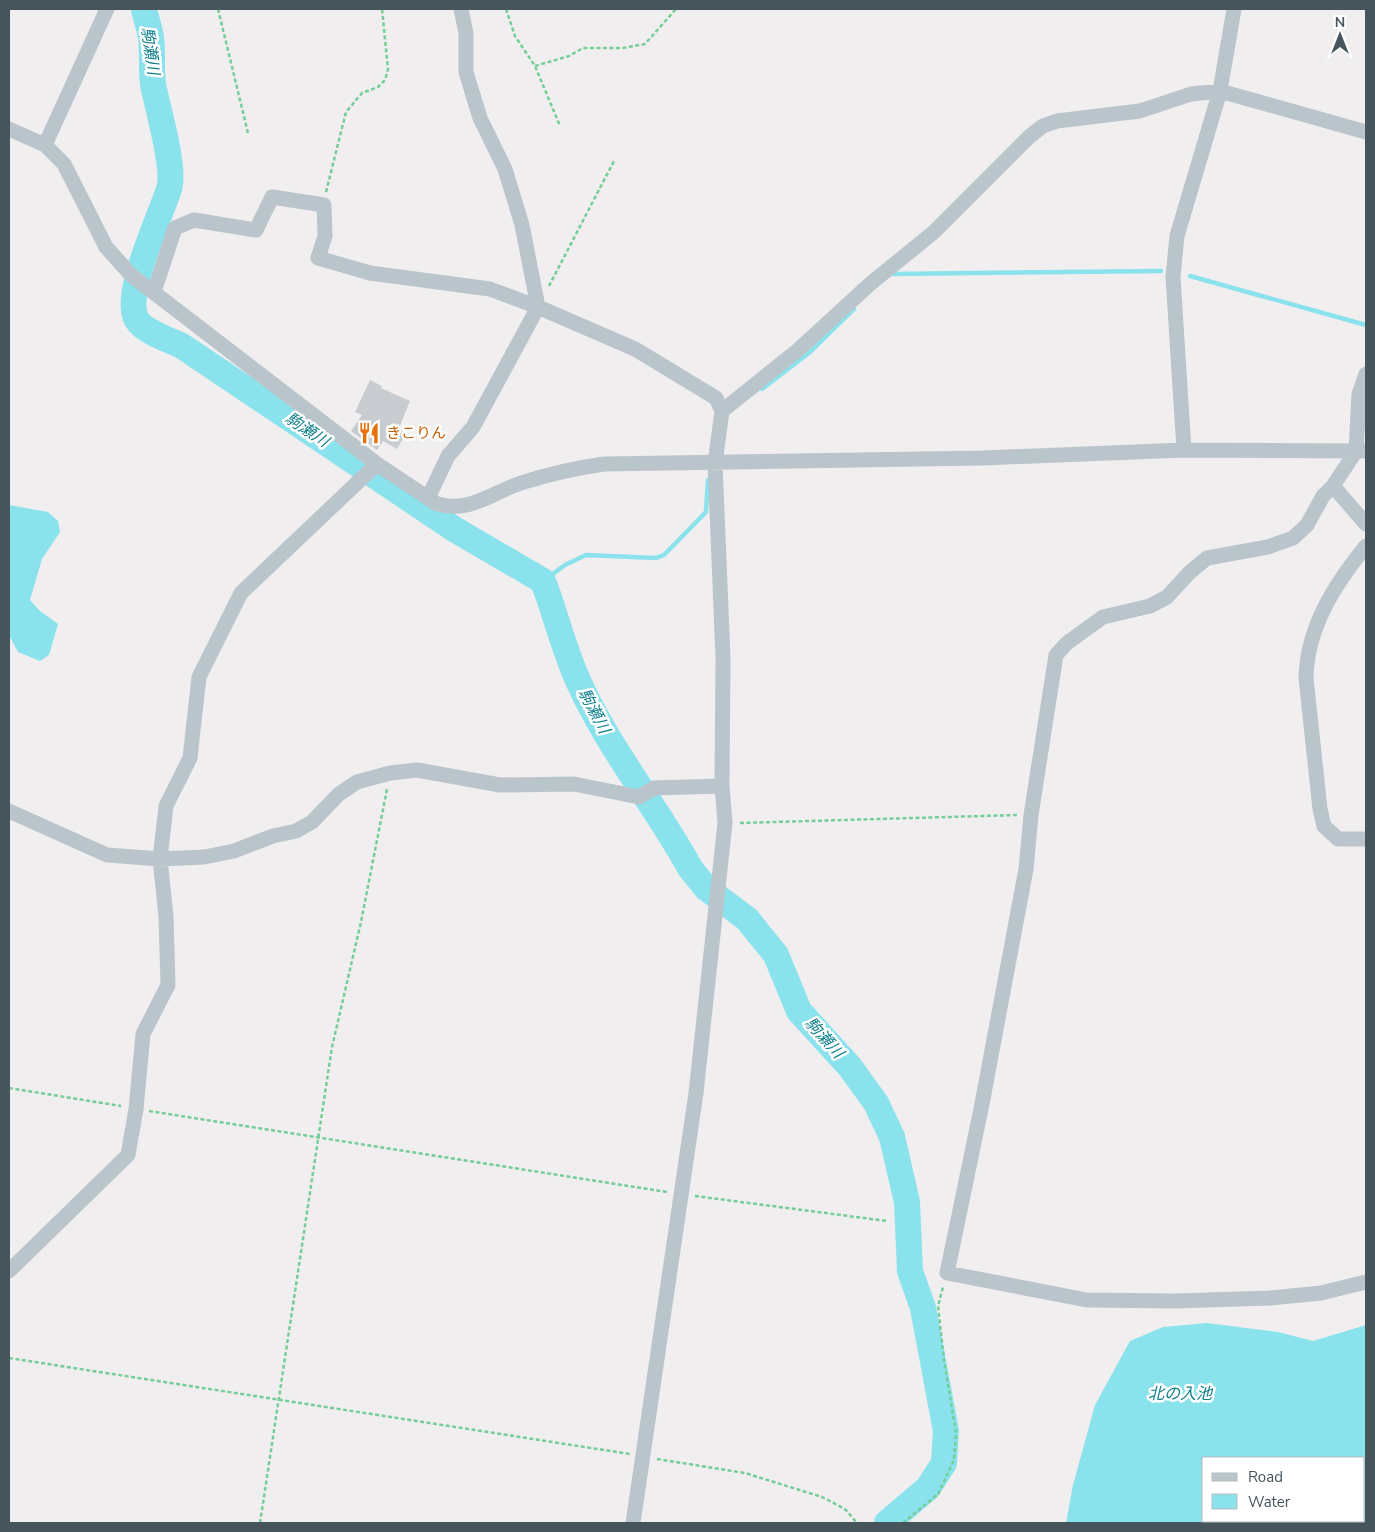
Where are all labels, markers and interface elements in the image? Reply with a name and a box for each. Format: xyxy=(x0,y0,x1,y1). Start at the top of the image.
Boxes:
north arrow xyxy=(1315,10,1365,60)
text: N xyxy=(1335,13,1345,32)
water label: 駒瀬川 xyxy=(136,26,165,78)
water label: 駒瀬川 xyxy=(281,407,335,454)
restaurant icon: きこりん xyxy=(356,420,382,446)
place label: きこりん xyxy=(386,423,446,443)
water label: 駒瀬川 xyxy=(573,685,616,739)
water label: 駒瀬川 xyxy=(800,1013,850,1065)
water label: 北の入池 xyxy=(1148,1383,1214,1405)
legend xyxy=(1202,1457,1365,1522)
text: Road xyxy=(1248,1467,1283,1487)
text: Water xyxy=(1248,1492,1291,1512)

